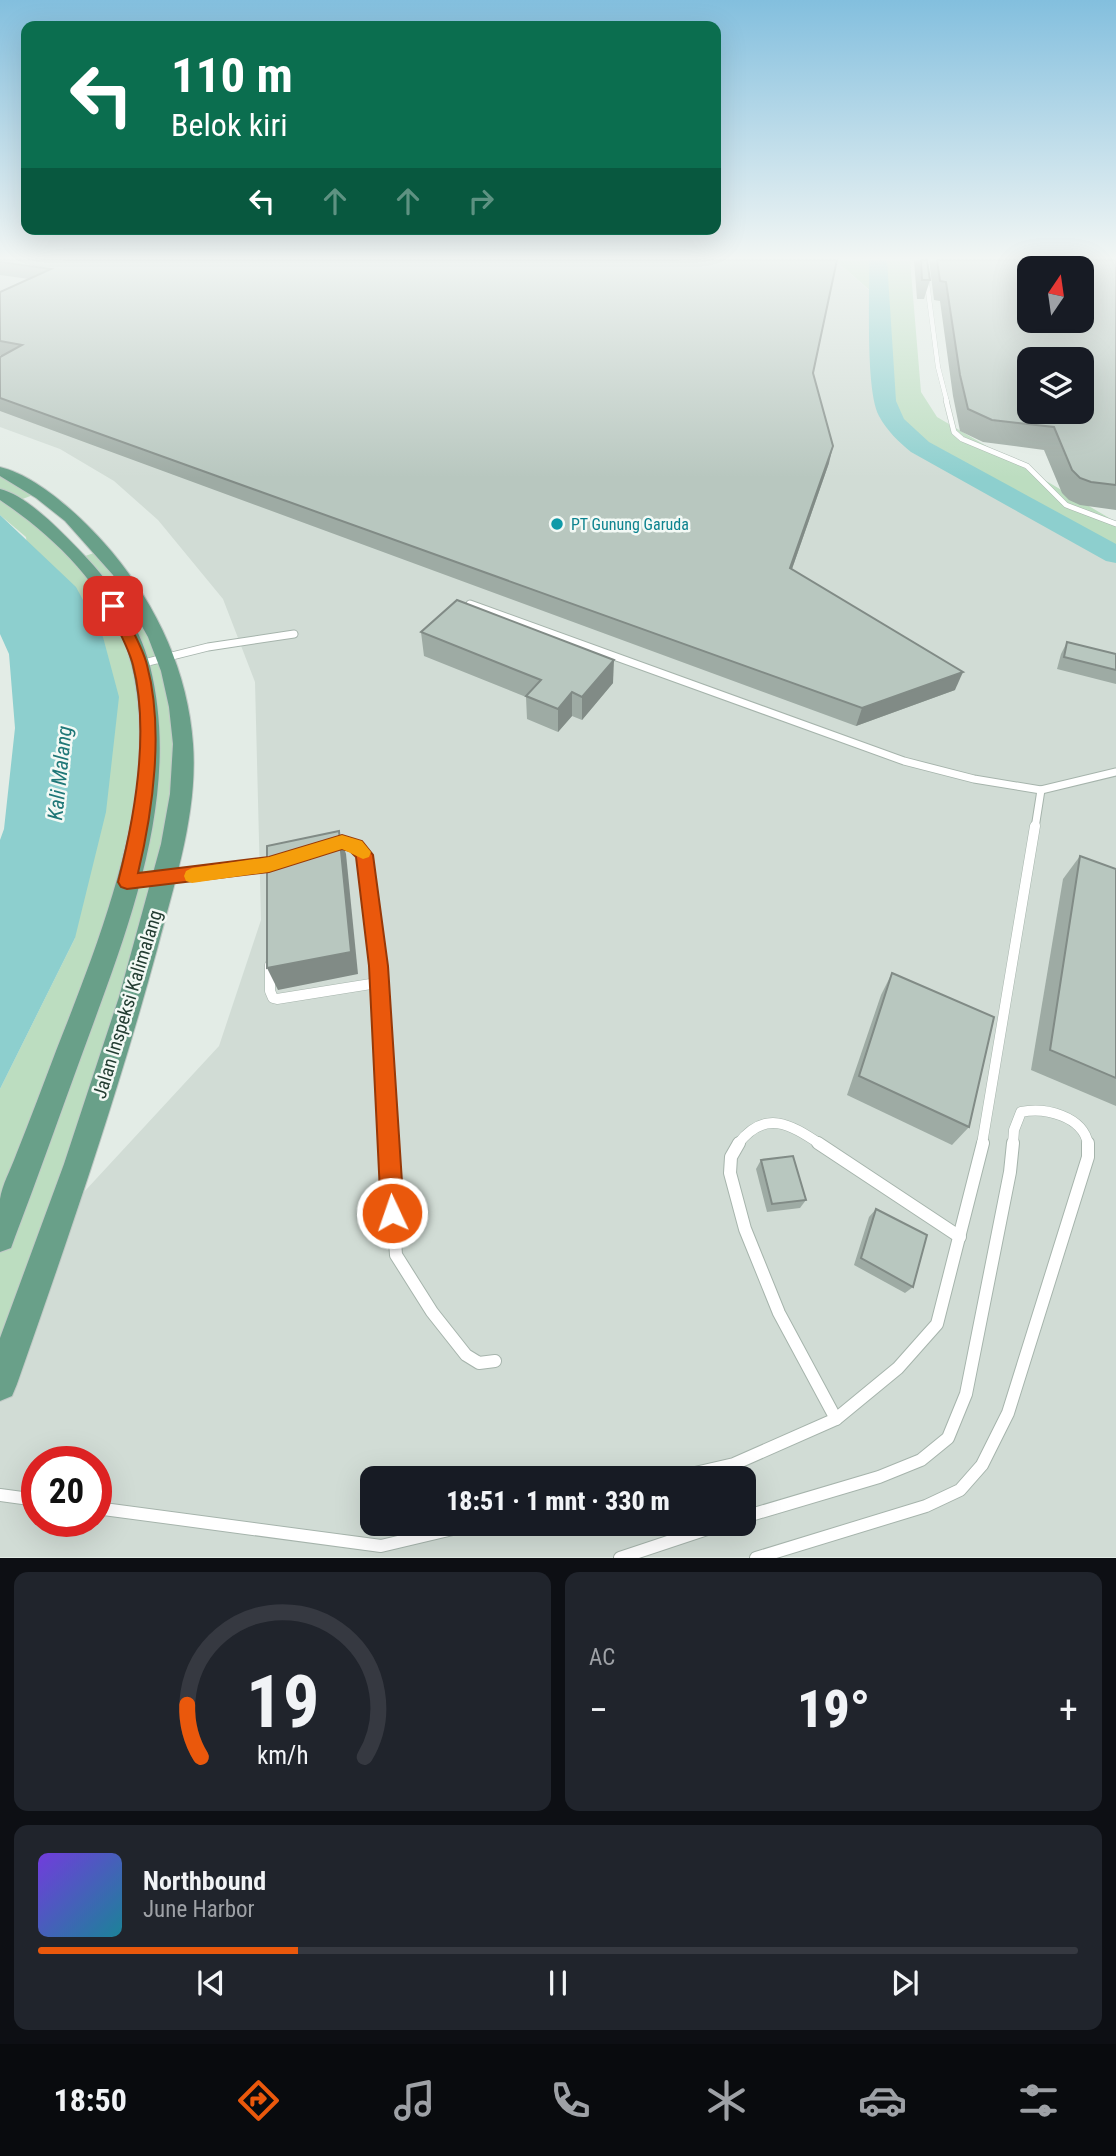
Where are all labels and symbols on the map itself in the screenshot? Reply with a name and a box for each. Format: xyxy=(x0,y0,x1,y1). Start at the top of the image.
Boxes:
north arrow xyxy=(1017,256,1094,332)
place label: PT Gunung Garuda xyxy=(571,515,689,534)
marker: PT Gunung Garuda xyxy=(549,516,565,532)
pin xyxy=(83,576,143,636)
water label: Kali Malang xyxy=(43,725,77,821)
street label: Jalan Inspeksi Kalimalang xyxy=(88,907,167,1101)
position arrow xyxy=(355,1176,429,1250)
speed limit sign: 20 xyxy=(21,1446,112,1537)

